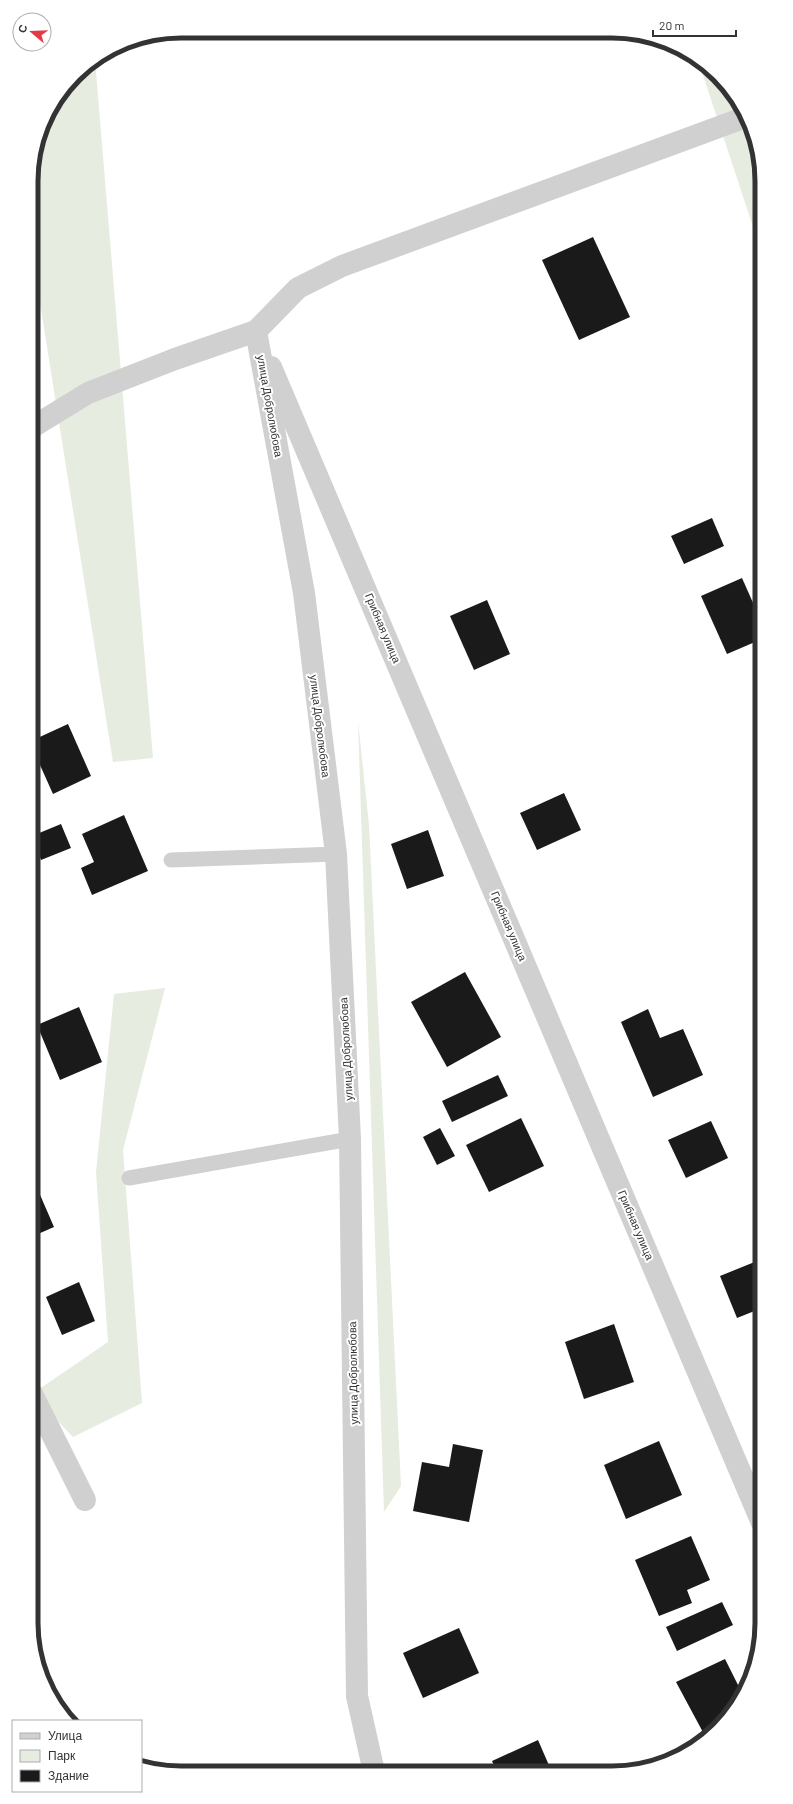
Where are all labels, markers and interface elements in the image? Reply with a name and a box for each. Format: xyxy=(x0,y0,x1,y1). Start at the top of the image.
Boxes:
north arrow xyxy=(12,12,52,52)
scale bar xyxy=(653,12,736,38)
text: 20 m xyxy=(659,18,685,32)
text: С xyxy=(15,23,30,34)
street label: улица Добролюбова xyxy=(255,354,286,459)
street label: Грибная улица xyxy=(363,591,404,665)
street label: улица Добролюбова xyxy=(308,674,333,779)
street label: Грибная улица xyxy=(489,889,530,963)
street label: улица Добролюбова xyxy=(336,996,355,1101)
street label: Грибная улица xyxy=(616,1188,657,1262)
street label: улица Добролюбова xyxy=(345,1320,360,1425)
legend xyxy=(12,1720,142,1792)
text: Улица xyxy=(48,1728,82,1743)
text: Парк xyxy=(48,1748,76,1763)
text: Здание xyxy=(48,1768,89,1783)

